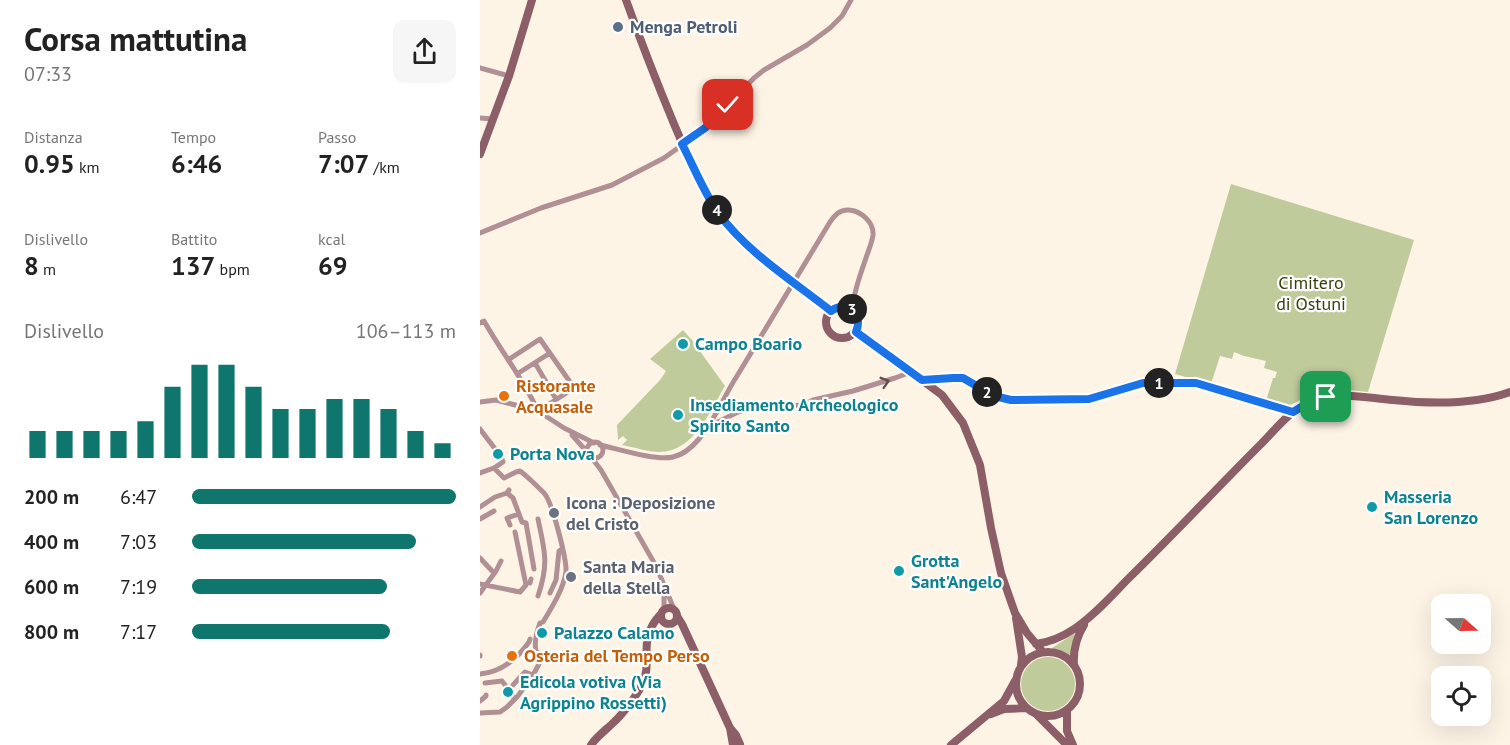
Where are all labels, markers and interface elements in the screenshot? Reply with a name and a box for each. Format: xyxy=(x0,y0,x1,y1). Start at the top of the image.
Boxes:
place label: Menga Petroli xyxy=(630,15,738,38)
text: Corsa mattutina xyxy=(24,17,247,60)
button: share xyxy=(393,20,456,83)
marker: Menga Petroli xyxy=(611,20,625,34)
text: 07:33 xyxy=(24,61,72,87)
pin xyxy=(702,79,753,130)
icon: check xyxy=(711,88,744,121)
text: Distanza xyxy=(24,127,83,147)
text: Tempo xyxy=(171,127,216,147)
text: Passo xyxy=(318,127,356,147)
text: 0.95 xyxy=(24,147,75,180)
text: 6:46 xyxy=(171,147,222,180)
text: 7:07 xyxy=(318,147,369,180)
text: km xyxy=(75,157,100,177)
text: /km xyxy=(369,157,400,177)
pin: 4 xyxy=(702,195,732,225)
text: 4 xyxy=(712,200,722,220)
text: Dislivello xyxy=(24,229,88,249)
text: Battito xyxy=(171,229,217,249)
text: kcal xyxy=(318,229,345,249)
text: 8 xyxy=(24,249,39,282)
text: 137 xyxy=(171,249,215,282)
text: 69 xyxy=(318,249,347,282)
text: m xyxy=(39,259,56,279)
text: bpm xyxy=(215,259,250,279)
park label: Cimitero di Ostuni xyxy=(1276,271,1346,315)
pin: 3 xyxy=(837,294,867,324)
text: 3 xyxy=(847,299,857,319)
text: Dislivello xyxy=(24,318,104,344)
text: 106–113 m xyxy=(356,318,456,344)
place label: Campo Boario xyxy=(695,332,803,355)
marker: Campo Boario xyxy=(676,337,690,351)
pin: 1 xyxy=(1144,368,1174,398)
pin xyxy=(1300,371,1351,422)
text: 1 xyxy=(1154,373,1164,393)
place label: Ristorante Acquasale xyxy=(516,374,596,418)
one-way arrow xyxy=(879,377,889,389)
pin: 2 xyxy=(972,377,1002,407)
icon: arrive xyxy=(1309,380,1342,413)
text: 2 xyxy=(982,382,992,402)
marker: Ristorante Acquasale xyxy=(497,389,511,403)
place label: Insediamento Archeologico Spirito Santo xyxy=(690,393,899,437)
marker: Insediamento Archeologico Spirito Santo xyxy=(671,408,685,422)
place label: Porta Nova xyxy=(510,442,595,465)
marker: Porta Nova xyxy=(491,447,505,461)
text: 200 m xyxy=(24,484,79,510)
text: 6:47 xyxy=(120,484,157,510)
place label: Masseria San Lorenzo xyxy=(1384,485,1478,529)
place label: Icona : Deposizione del Cristo xyxy=(566,491,715,535)
marker: Masseria San Lorenzo xyxy=(1365,500,1379,514)
marker: Icona : Deposizione del Cristo xyxy=(547,506,561,520)
text: 400 m xyxy=(24,529,79,555)
text: 7:03 xyxy=(120,529,157,555)
place label: Grotta Sant'Angelo xyxy=(911,549,1002,593)
place label: Santa Maria della Stella xyxy=(583,555,675,599)
marker: Grotta Sant'Angelo xyxy=(892,564,906,578)
marker: Santa Maria della Stella xyxy=(564,570,578,584)
text: 600 m xyxy=(24,574,79,600)
text: 7:19 xyxy=(120,574,157,600)
north arrow xyxy=(1431,594,1491,654)
map controls xyxy=(1431,594,1491,726)
text: 800 m xyxy=(24,619,79,645)
text: 7:17 xyxy=(120,619,157,645)
place label: Palazzo Calamo xyxy=(554,621,675,644)
marker: Palazzo Calamo xyxy=(535,626,549,640)
place label: Osteria del Tempo Perso xyxy=(524,644,710,667)
marker: Osteria del Tempo Perso xyxy=(505,649,519,663)
button: locate xyxy=(1431,666,1491,726)
place label: Edicola votiva (Via Agrippino Rossetti) xyxy=(520,670,667,714)
marker: Edicola votiva (Via Agrippino Rossetti) xyxy=(501,685,515,699)

